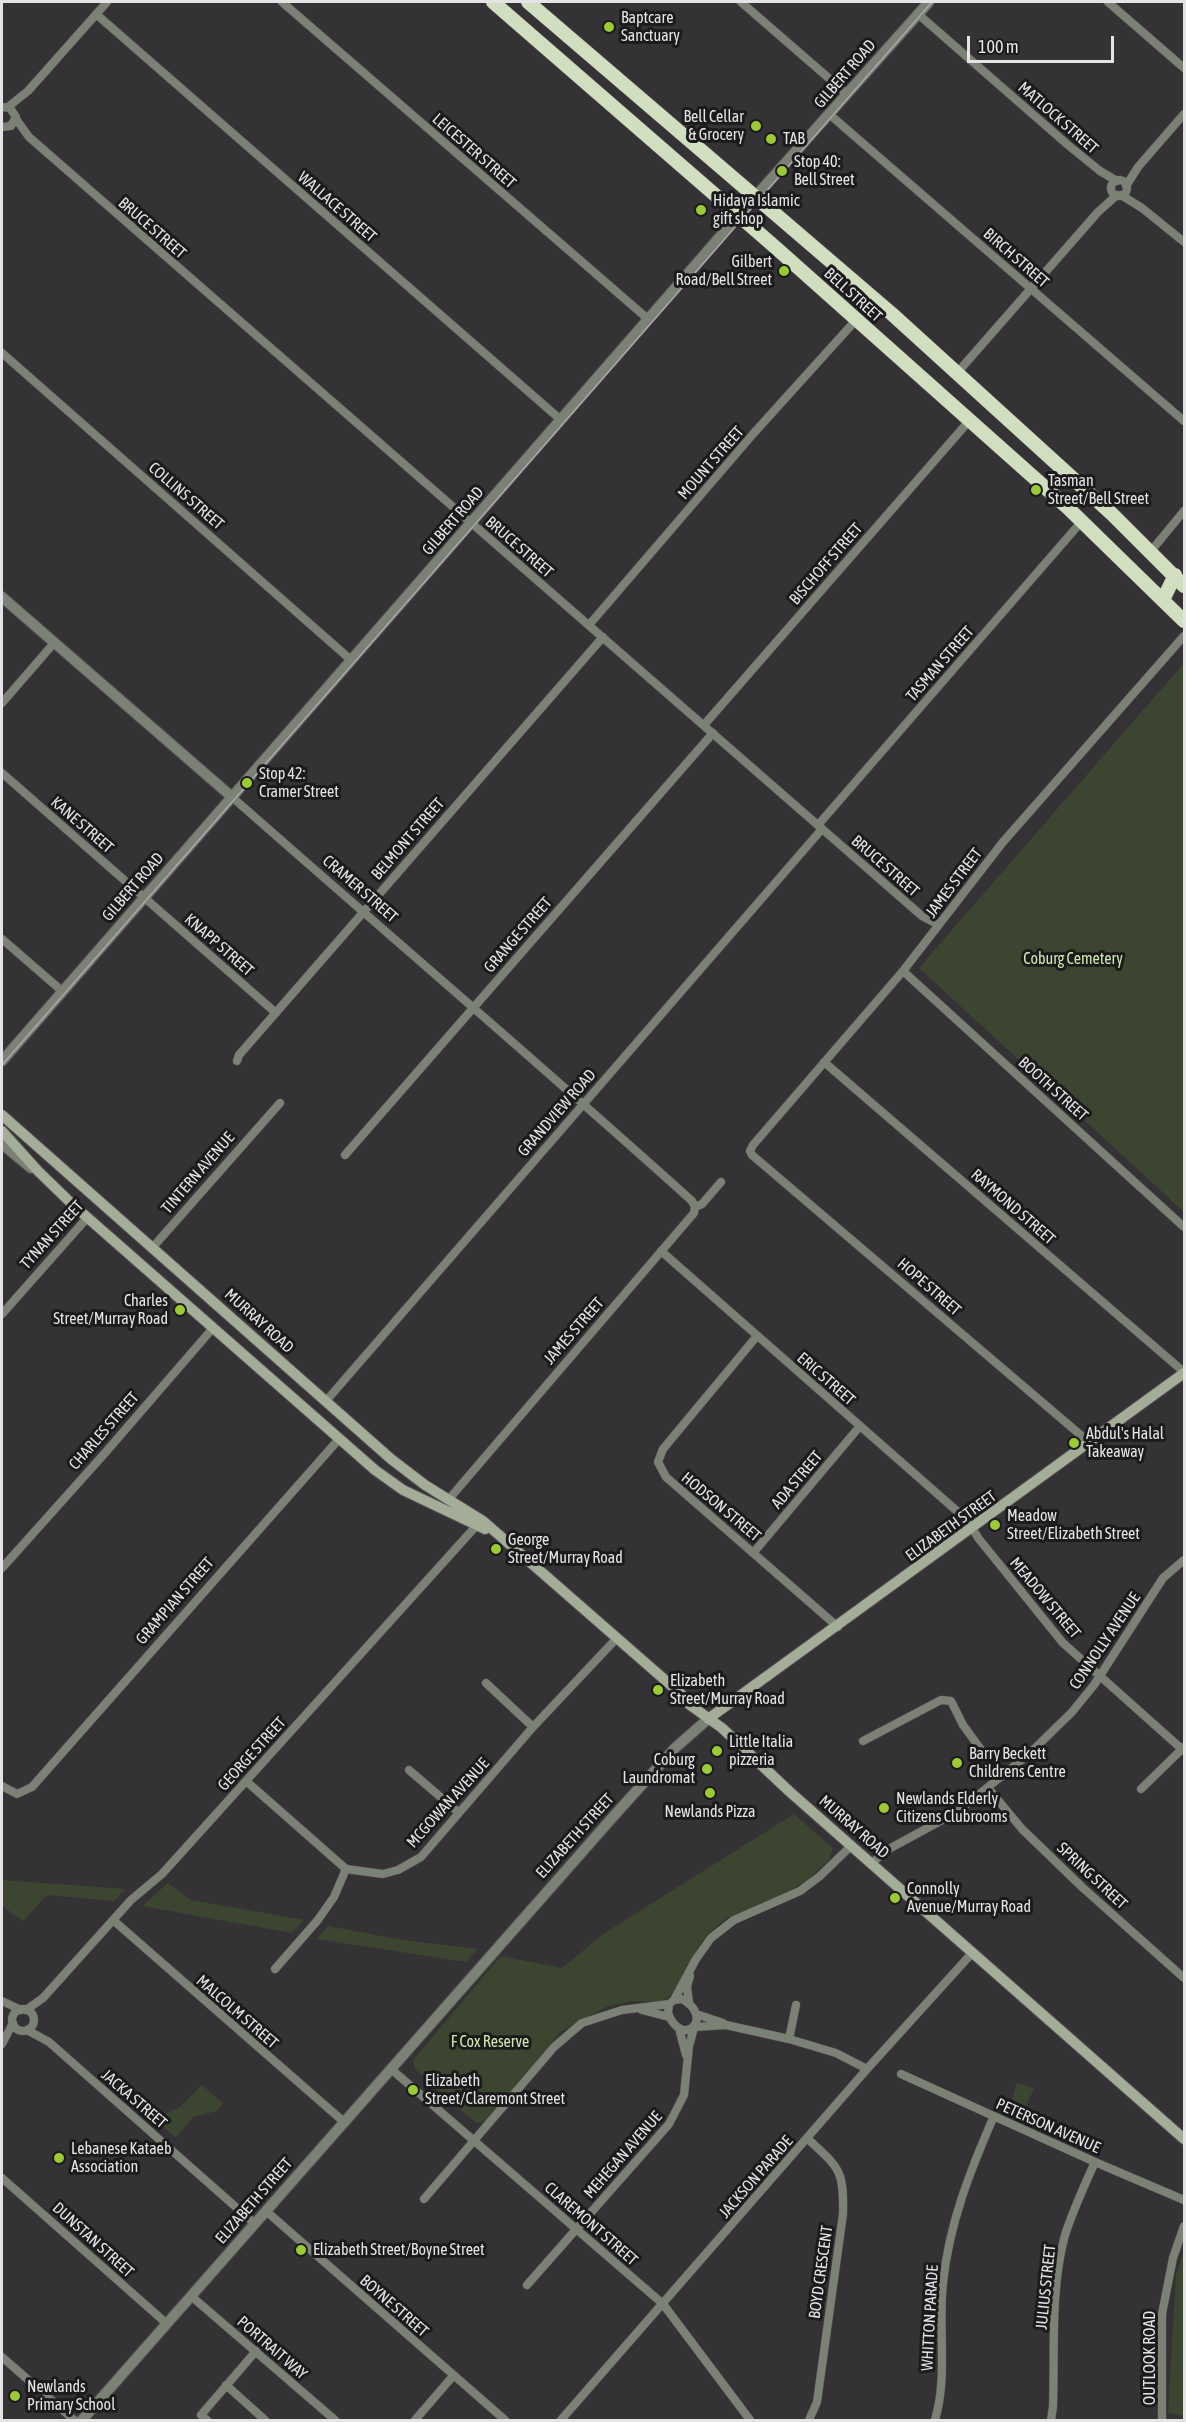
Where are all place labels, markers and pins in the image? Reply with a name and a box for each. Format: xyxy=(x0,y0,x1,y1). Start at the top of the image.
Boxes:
place label: Baptcare Sanctuary xyxy=(621,8,680,46)
marker: Baptcare Sanctuary xyxy=(602,20,616,34)
place label: Bell Cellar & Grocery xyxy=(683,107,744,145)
marker: Bell Cellar & Grocery xyxy=(749,119,763,133)
place label: TAB xyxy=(783,129,805,149)
marker: TAB xyxy=(764,132,778,146)
place label: Stop 40: Bell Street xyxy=(794,152,855,190)
marker: Stop 40: Bell Street xyxy=(775,164,789,178)
place label: Hidaya Islamic gift shop xyxy=(713,191,800,229)
marker: Hidaya Islamic gift shop xyxy=(694,203,708,217)
place label: Gilbert Road/Bell Street xyxy=(675,252,772,290)
marker: Gilbert Road/Bell Street xyxy=(777,264,791,278)
place label: Tasman Street/Bell Street xyxy=(1048,471,1149,509)
marker: Tasman Street/Bell Street xyxy=(1029,483,1043,497)
place label: Stop 42: Cramer Street xyxy=(259,764,339,802)
marker: Stop 42: Cramer Street xyxy=(240,776,254,790)
place label: Charles Street/Murray Road xyxy=(53,1291,168,1329)
marker: Charles Street/Murray Road xyxy=(173,1303,187,1317)
place label: Abdul's Halal Takeaway xyxy=(1086,1424,1164,1462)
marker: Abdul's Halal Takeaway xyxy=(1067,1436,1081,1450)
place label: Meadow Street/Elizabeth Street xyxy=(1007,1506,1140,1544)
marker: Meadow Street/Elizabeth Street xyxy=(988,1518,1002,1532)
place label: George Street/Murray Road xyxy=(508,1530,623,1568)
marker: George Street/Murray Road xyxy=(489,1542,503,1556)
place label: Elizabeth Street/Murray Road xyxy=(670,1671,785,1709)
marker: Elizabeth Street/Murray Road xyxy=(651,1683,665,1697)
place label: Little Italia pizzeria xyxy=(729,1732,793,1770)
marker: Little Italia pizzeria xyxy=(710,1744,724,1758)
place label: Barry Beckett Childrens Centre xyxy=(969,1744,1066,1782)
place label: Coburg Laundromat xyxy=(622,1750,695,1788)
marker: Barry Beckett Childrens Centre xyxy=(950,1756,964,1770)
marker: Coburg Laundromat xyxy=(700,1762,714,1776)
marker: Newlands Pizza xyxy=(703,1786,717,1800)
place label: Newlands Elderly Citizens Clubrooms xyxy=(896,1789,1007,1827)
marker: Newlands Elderly Citizens Clubrooms xyxy=(877,1801,891,1815)
place label: Newlands Pizza xyxy=(664,1802,756,1822)
place label: Connolly Avenue/Murray Road xyxy=(907,1879,1031,1917)
marker: Connolly Avenue/Murray Road xyxy=(888,1891,902,1905)
place label: Elizabeth Street/Claremont Street xyxy=(425,2071,565,2109)
marker: Elizabeth Street/Claremont Street xyxy=(406,2083,420,2097)
place label: Lebanese Kataeb Association xyxy=(71,2139,171,2177)
marker: Lebanese Kataeb Association xyxy=(52,2151,66,2165)
place label: Elizabeth Street/Boyne Street xyxy=(313,2240,485,2260)
marker: Elizabeth Street/Boyne Street xyxy=(294,2243,308,2257)
place label: Newlands Primary School xyxy=(27,2377,115,2415)
marker: Newlands Primary School xyxy=(8,2389,22,2403)

